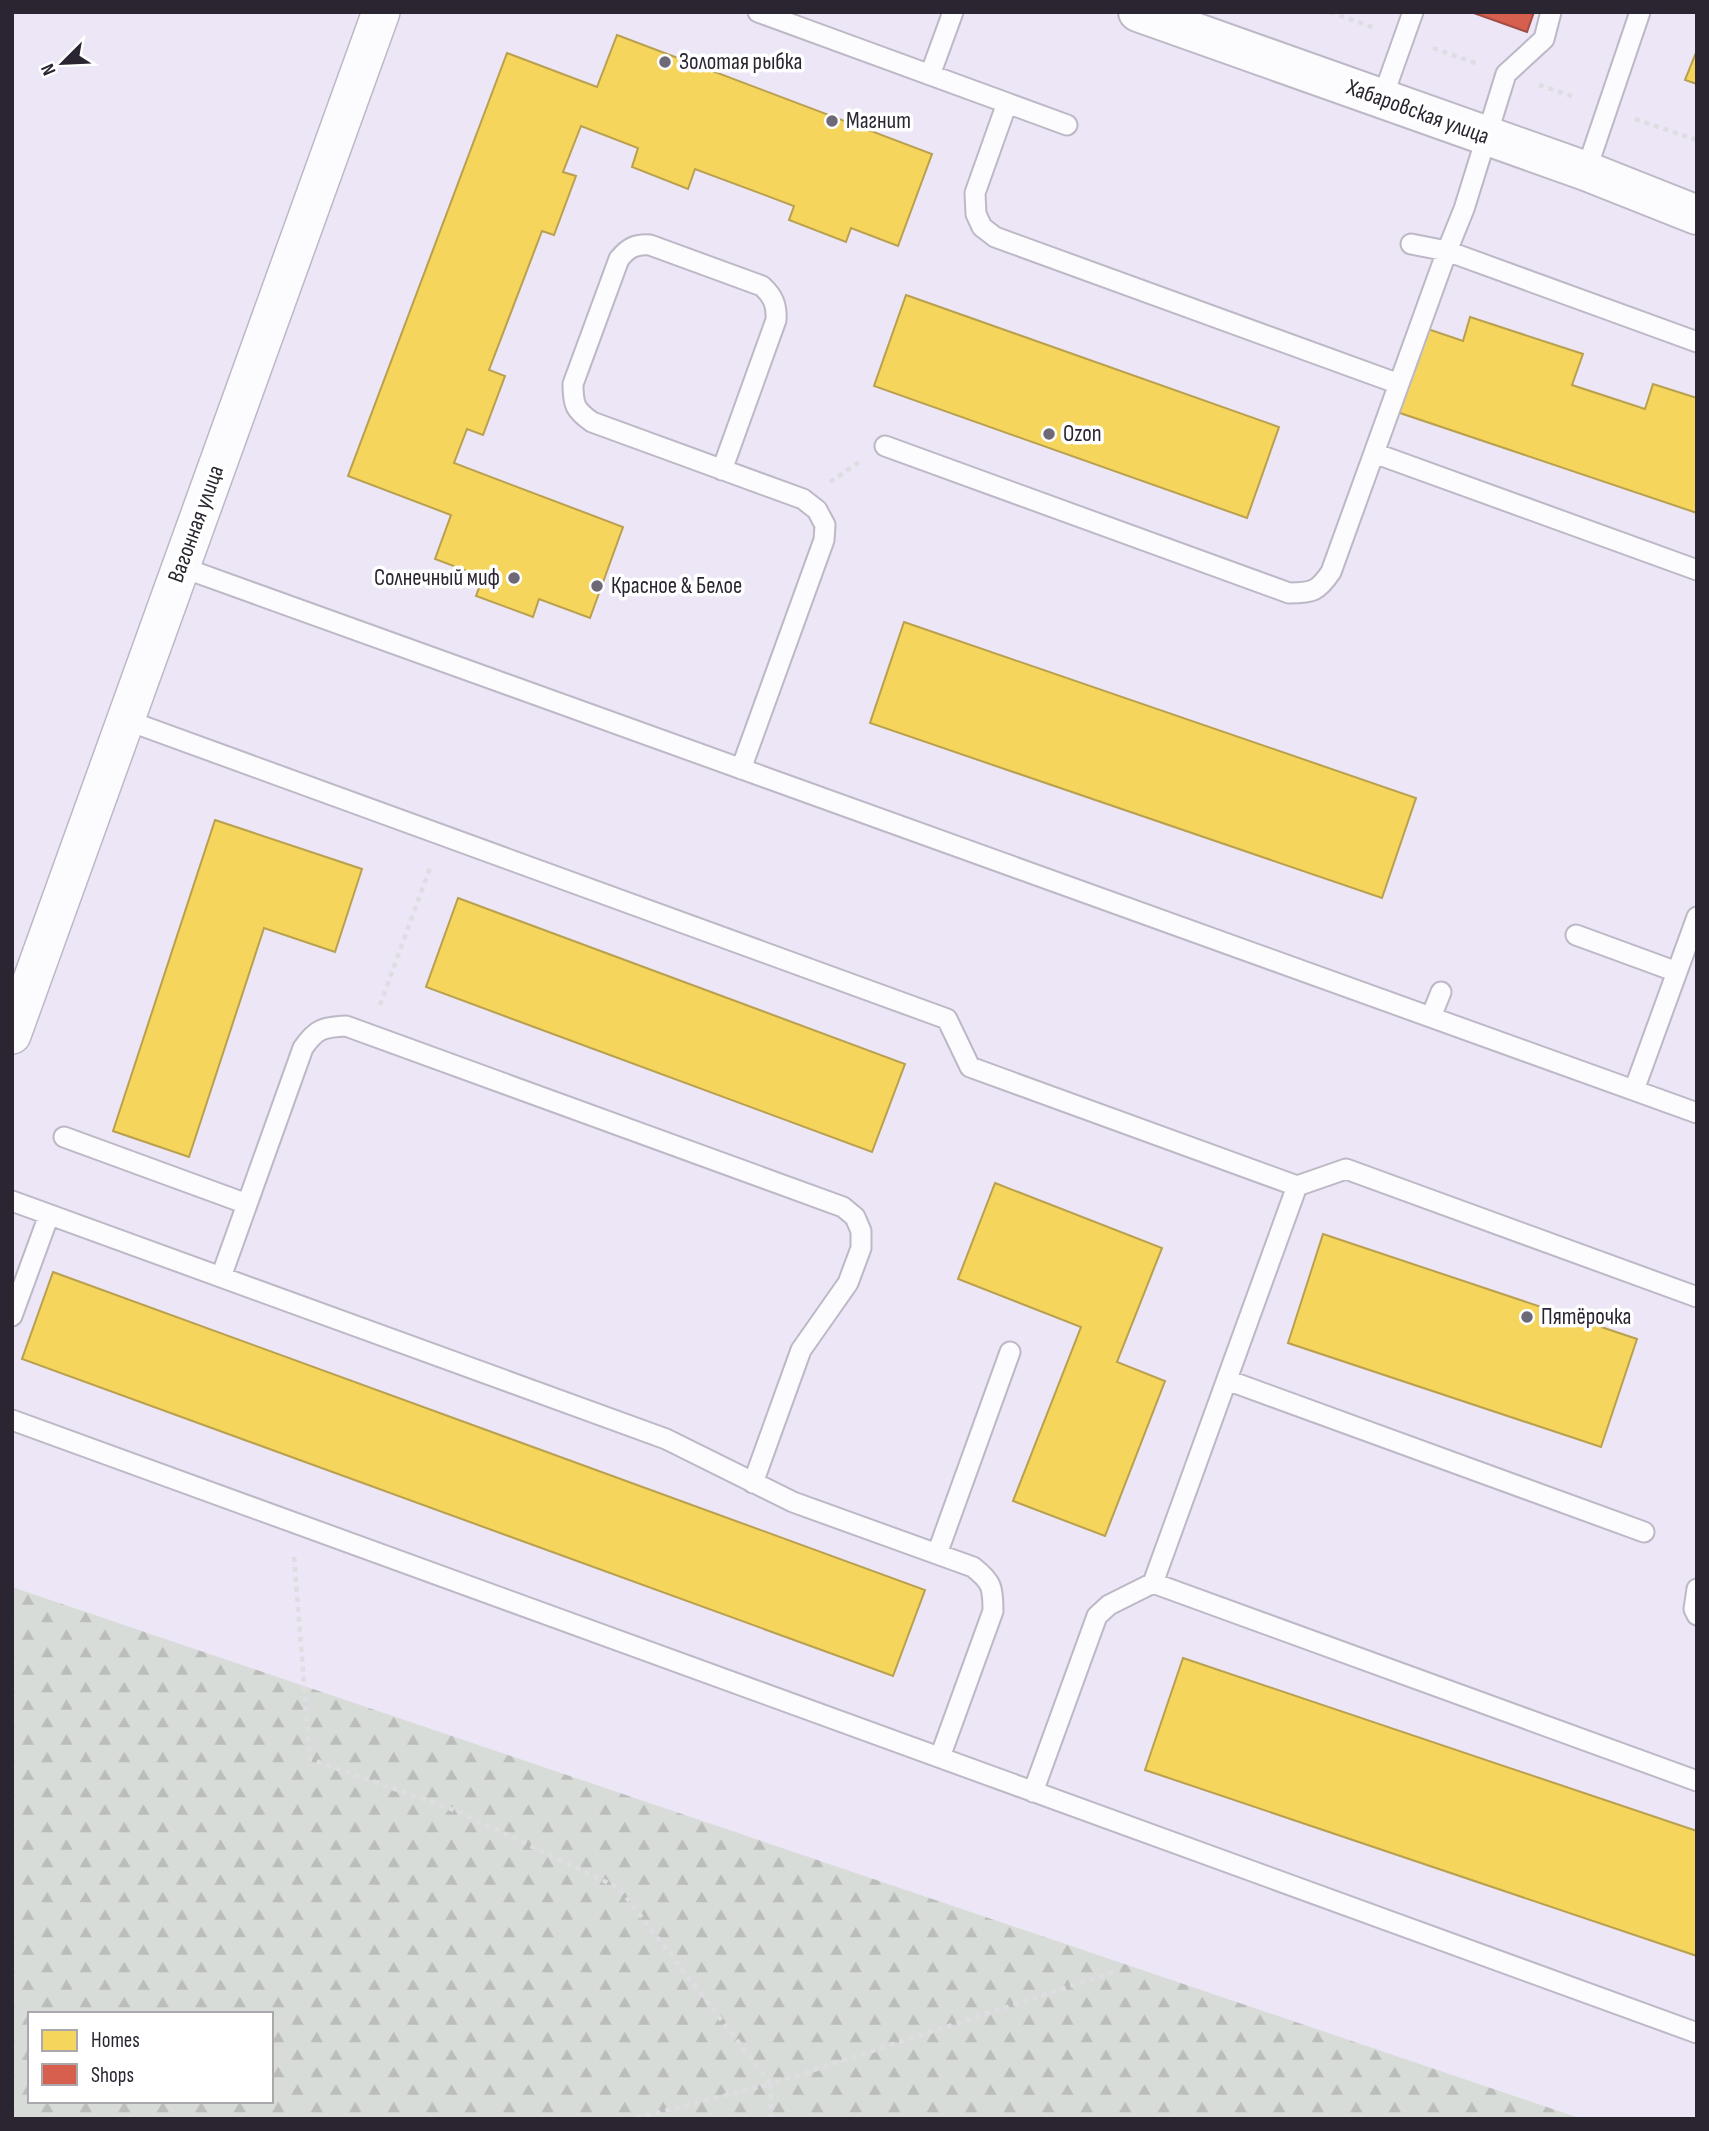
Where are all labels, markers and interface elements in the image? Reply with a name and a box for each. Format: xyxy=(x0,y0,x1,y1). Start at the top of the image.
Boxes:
north arrow xyxy=(28,28,98,98)
place label: Золотая рыбка xyxy=(679,48,802,76)
marker: Золотая рыбка xyxy=(657,54,673,70)
text: N xyxy=(36,60,61,79)
street label: Хабаровская улица xyxy=(1342,73,1493,151)
place label: Магнит xyxy=(846,107,911,135)
marker: Магнит xyxy=(824,113,840,129)
place label: Ozon xyxy=(1063,420,1102,448)
marker: Ozon xyxy=(1041,426,1057,442)
street label: Вагонная улица xyxy=(162,462,230,586)
place label: Солнечный миф xyxy=(374,564,500,592)
marker: Солнечный миф xyxy=(506,570,522,586)
place label: Красное & Белое xyxy=(611,572,742,600)
marker: Красное & Белое xyxy=(589,578,605,594)
place label: Пятёрочка xyxy=(1541,1303,1631,1331)
marker: Пятёрочка xyxy=(1519,1309,1535,1325)
legend xyxy=(28,2012,273,2103)
text: Homes xyxy=(91,2028,140,2053)
text: Shops xyxy=(91,2063,134,2088)

